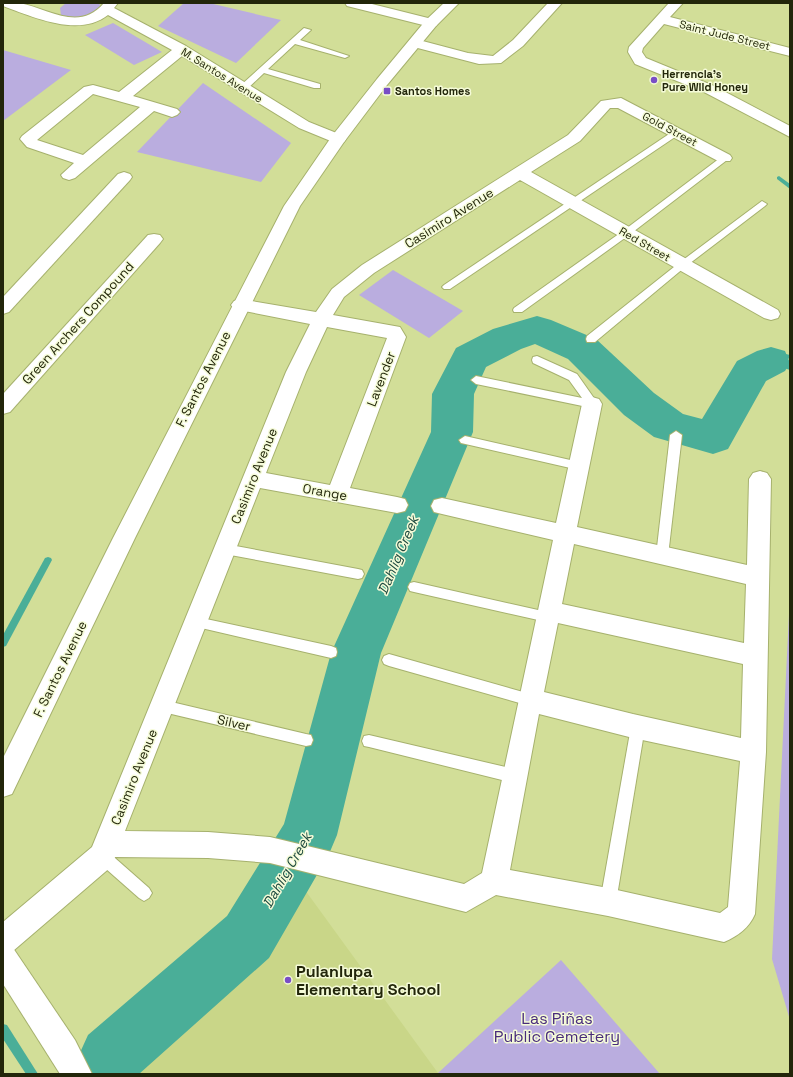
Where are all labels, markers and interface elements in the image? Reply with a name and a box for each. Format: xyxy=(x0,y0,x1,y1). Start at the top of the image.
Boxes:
street label: Saint Jude Street xyxy=(678,17,772,53)
street label: M. Santos Avenue xyxy=(179,44,265,106)
place label: Herrencia's Pure Wild Honey xyxy=(662,67,748,94)
marker: Herrencia's Pure Wild Honey xyxy=(649,75,659,85)
place label: Santos Homes xyxy=(395,84,470,98)
marker: Santos Homes xyxy=(382,86,392,96)
street label: Gold Street xyxy=(640,109,700,149)
street label: Casimiro Avenue xyxy=(401,184,497,252)
street label: Red Street xyxy=(617,224,673,264)
street label: Green Archers Compound xyxy=(18,258,138,388)
street label: F. Santos Avenue xyxy=(172,328,234,430)
street label: Lavender xyxy=(363,349,399,409)
street label: Casimiro Avenue xyxy=(227,426,281,526)
street label: Orange xyxy=(301,480,349,504)
water label: Dahlig Creek xyxy=(373,512,423,597)
street label: F. Santos Avenue xyxy=(29,618,91,720)
street label: Silver xyxy=(216,711,252,735)
street label: Casimiro Avenue xyxy=(107,727,161,827)
water label: Dahlig Creek xyxy=(258,828,316,911)
place label: Pulanlupa Elementary School xyxy=(296,961,440,1000)
marker: Pulanlupa Elementary School xyxy=(283,975,293,985)
park label: Las Piñas Public Cemetery xyxy=(494,1008,620,1047)

